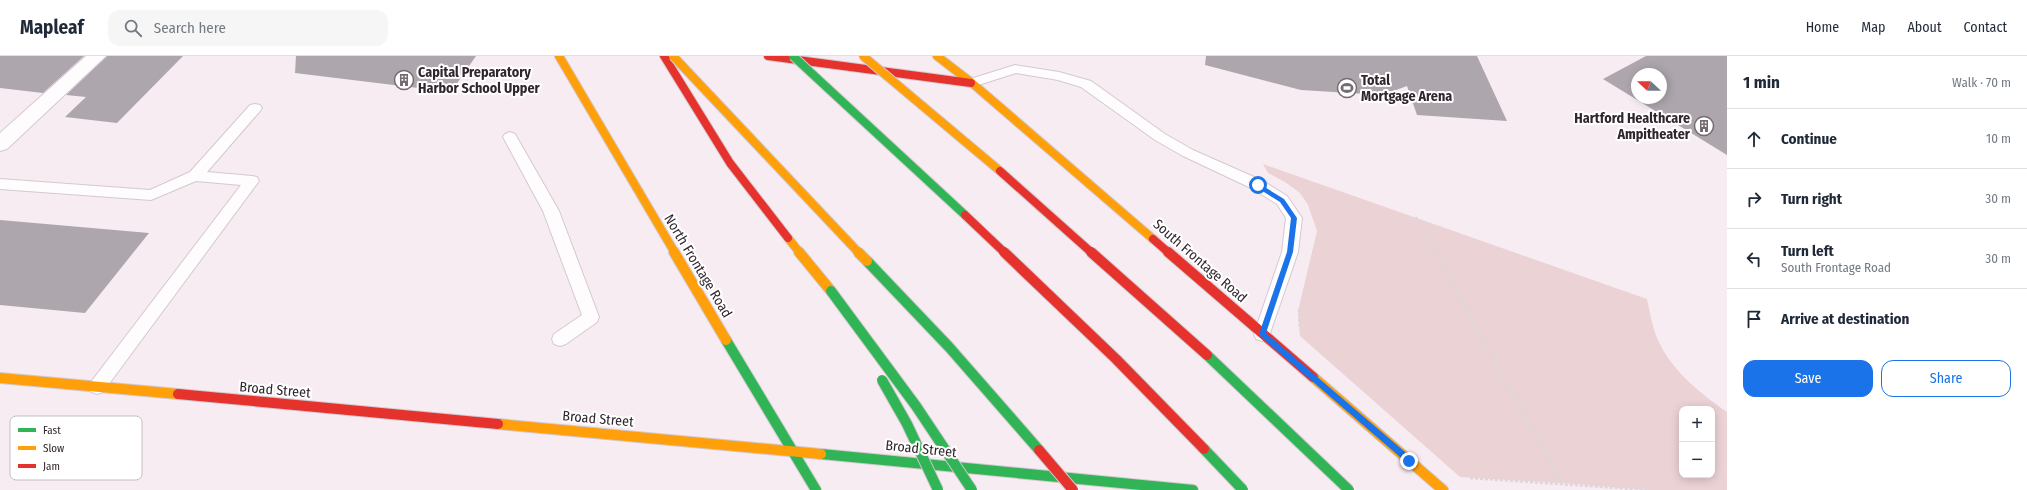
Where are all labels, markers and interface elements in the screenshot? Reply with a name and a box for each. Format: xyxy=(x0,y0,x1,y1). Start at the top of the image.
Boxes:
search box xyxy=(108,10,388,46)
text: Mapleaf xyxy=(20,16,84,39)
icon: search xyxy=(122,17,144,39)
text: Search here xyxy=(154,19,226,37)
text: Home xyxy=(1806,19,1839,36)
text: Map xyxy=(1861,19,1885,36)
text: About xyxy=(1907,19,1942,36)
text: Contact xyxy=(1964,19,2007,36)
place label: Capital Preparatory Harbor School Upper xyxy=(418,64,541,97)
north arrow xyxy=(1631,68,1667,104)
building icon: Capital Preparatory Harbor School Upper xyxy=(393,69,415,91)
place label: Total Mortgage Arena xyxy=(1361,72,1452,105)
text: 1 min xyxy=(1743,72,1780,93)
text: Walk · 70 m xyxy=(1952,75,2011,90)
sports icon: Total Mortgage Arena xyxy=(1336,77,1358,99)
place label: Hartford Healthcare Ampitheater xyxy=(1574,110,1691,143)
building icon: Hartford Healthcare Ampitheater xyxy=(1693,115,1715,137)
icon: ahead xyxy=(1743,128,1765,150)
text: Continue xyxy=(1781,130,1837,148)
text: 10 m xyxy=(1986,131,2011,146)
route start xyxy=(1249,176,1267,194)
icon: right xyxy=(1743,188,1765,210)
text: Turn right xyxy=(1781,190,1842,208)
text: 30 m xyxy=(1985,191,2011,206)
street label: North Frontage Road xyxy=(660,211,736,321)
street label: South Frontage Road xyxy=(1150,216,1250,306)
text: Turn left xyxy=(1781,242,1834,260)
icon: left xyxy=(1743,248,1765,270)
text: 30 m xyxy=(1985,251,2011,266)
text: South Frontage Road xyxy=(1781,260,1891,275)
icon: arrive xyxy=(1743,308,1765,330)
text: Arrive at destination xyxy=(1781,310,1909,328)
button: Save xyxy=(1743,360,1873,397)
button: Share xyxy=(1881,360,2011,397)
street label: Broad Street xyxy=(239,378,312,402)
map controls xyxy=(1679,406,1715,478)
button: + xyxy=(1679,406,1715,442)
street label: Broad Street xyxy=(562,407,635,431)
legend xyxy=(10,416,142,480)
text: Fast xyxy=(43,424,61,437)
street label: Broad Street xyxy=(885,437,958,461)
text: Slow xyxy=(43,442,64,455)
button: − xyxy=(1679,442,1715,478)
route end xyxy=(1400,452,1418,470)
text: Jam xyxy=(43,460,60,473)

